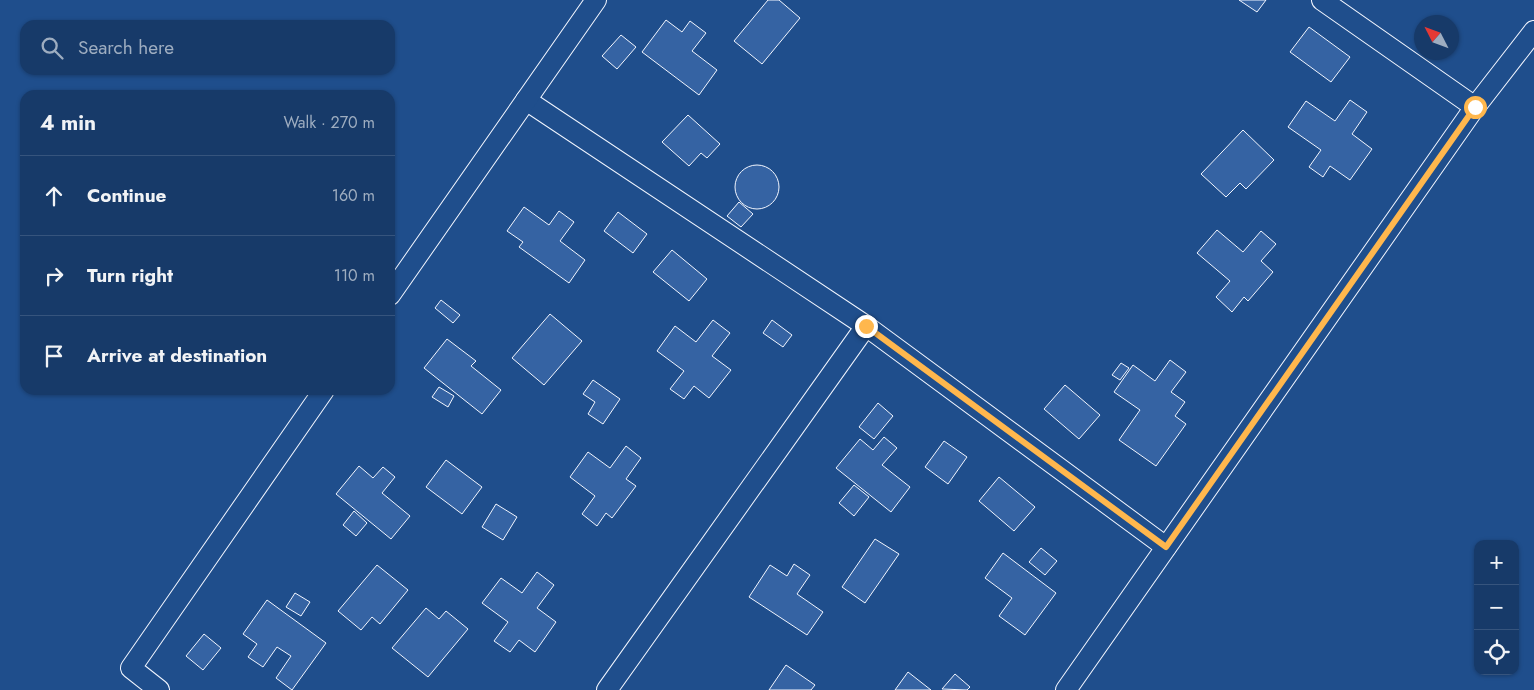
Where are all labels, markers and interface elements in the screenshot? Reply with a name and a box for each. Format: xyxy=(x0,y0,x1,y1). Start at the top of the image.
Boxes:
north arrow xyxy=(1414,15,1459,60)
search box xyxy=(20,20,395,75)
icon: search xyxy=(38,34,66,62)
text: Search here xyxy=(78,34,174,61)
route start xyxy=(1464,96,1487,119)
text: 4 min xyxy=(40,108,96,138)
text: Walk · 270 m xyxy=(284,111,375,134)
icon: ahead xyxy=(40,182,68,210)
text: Continue xyxy=(87,182,166,209)
text: 160 m xyxy=(332,184,375,207)
icon: right xyxy=(40,262,68,290)
text: Turn right xyxy=(87,262,173,289)
text: 110 m xyxy=(334,264,375,287)
route end xyxy=(855,315,878,338)
icon: arrive xyxy=(40,342,68,370)
text: Arrive at destination xyxy=(87,342,267,369)
map controls xyxy=(1474,540,1519,675)
button: + xyxy=(1474,540,1519,585)
button: − xyxy=(1474,585,1519,630)
button: locate xyxy=(1474,630,1519,675)

